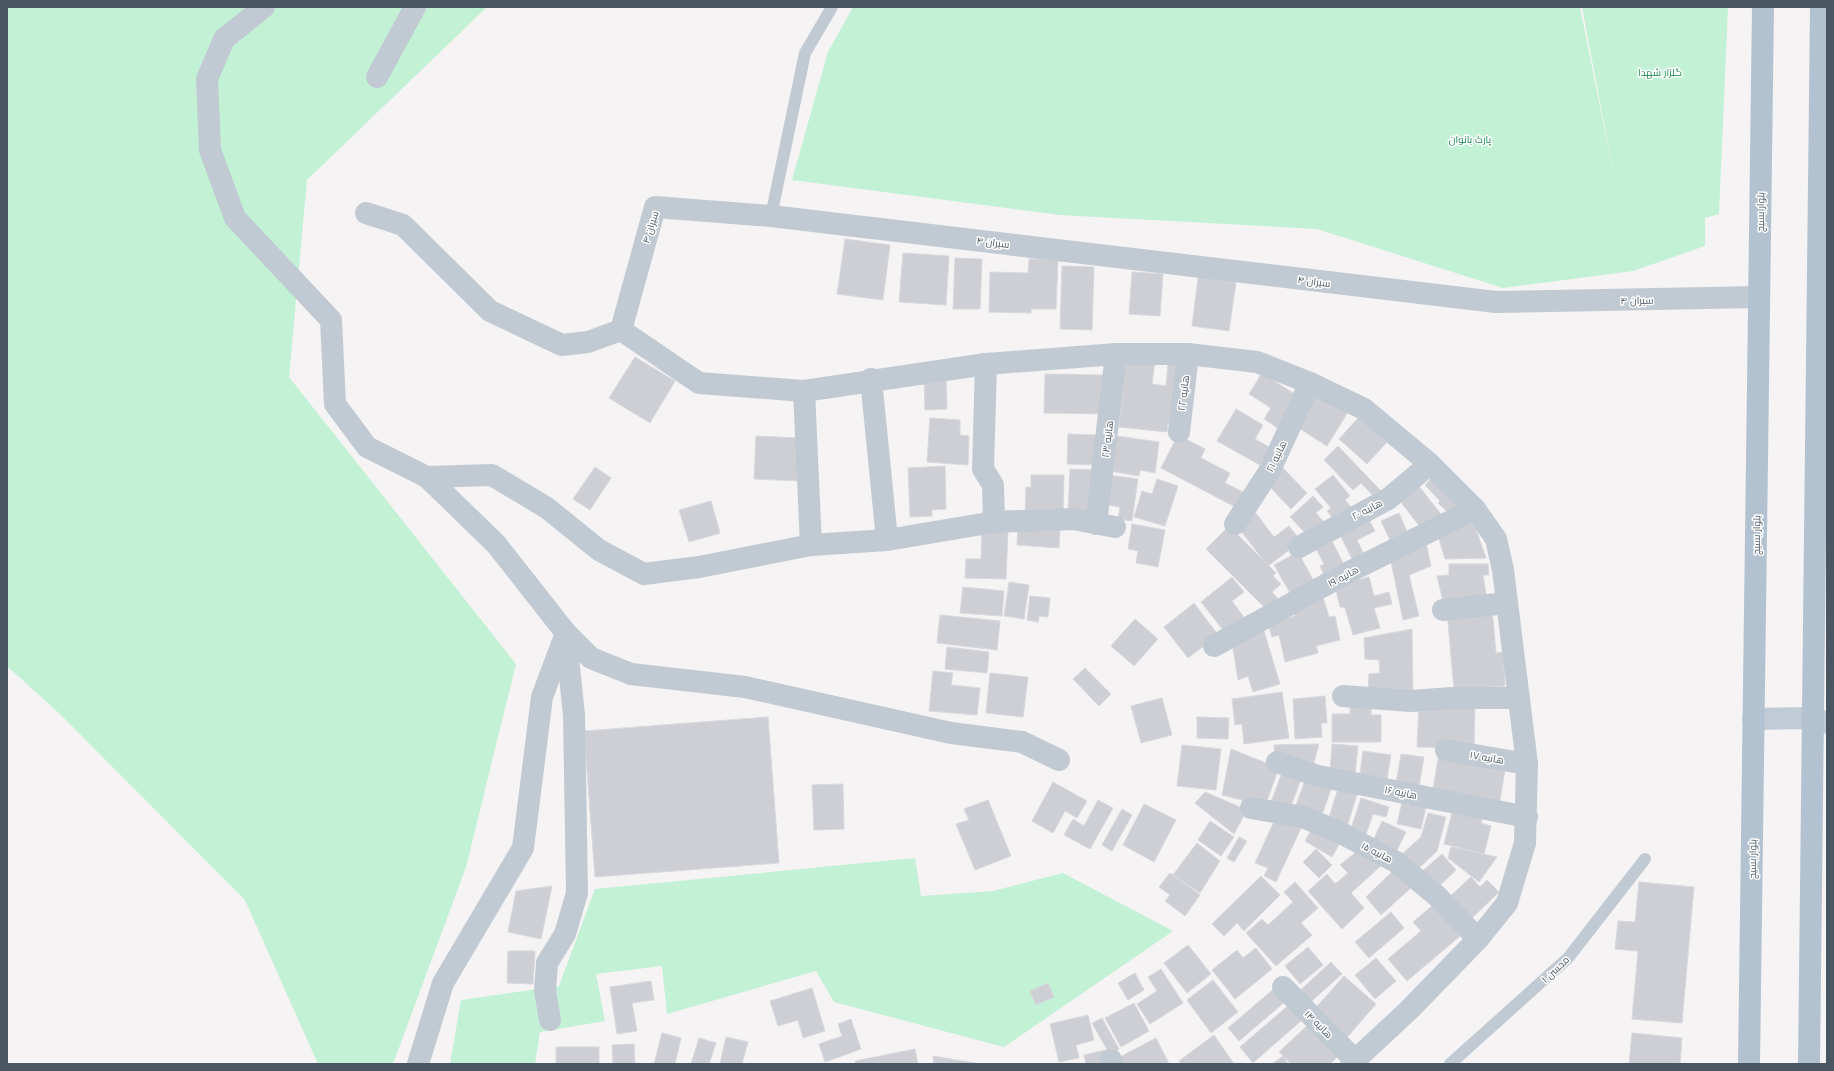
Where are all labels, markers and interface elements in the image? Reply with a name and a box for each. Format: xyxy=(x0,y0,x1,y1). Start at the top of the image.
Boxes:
park label: گلزار شهدا xyxy=(1638,67,1682,79)
park label: پارک بانوان xyxy=(1449,134,1491,146)
street label: بلوار بسیج xyxy=(1755,192,1767,232)
street label: سیران ۴ xyxy=(640,210,662,245)
street label: سیران ۴ xyxy=(976,235,1010,251)
street label: سیران ۴ xyxy=(1297,274,1331,290)
street label: سیران ۴ xyxy=(1620,295,1654,307)
street label: هانیه ۲۲ xyxy=(1176,375,1191,411)
street label: هانیه ۲۳ xyxy=(1100,420,1115,458)
street label: هانیه ۲۱ xyxy=(1264,439,1289,474)
street label: هانیه ۲۰ xyxy=(1350,497,1384,522)
street label: بلوار بسیج xyxy=(1751,515,1763,555)
street label: هانیه ۱۹ xyxy=(1326,564,1361,589)
street label: هانیه ۱۷ xyxy=(1469,749,1505,766)
street label: هانیه ۱۶ xyxy=(1384,784,1418,801)
street label: بلوار بسیج xyxy=(1747,839,1759,879)
street label: هانیه ۱۵ xyxy=(1359,840,1394,865)
street label: محسن ۱ xyxy=(1539,954,1572,986)
street label: هانیه ۱۴ xyxy=(1302,1008,1335,1041)

